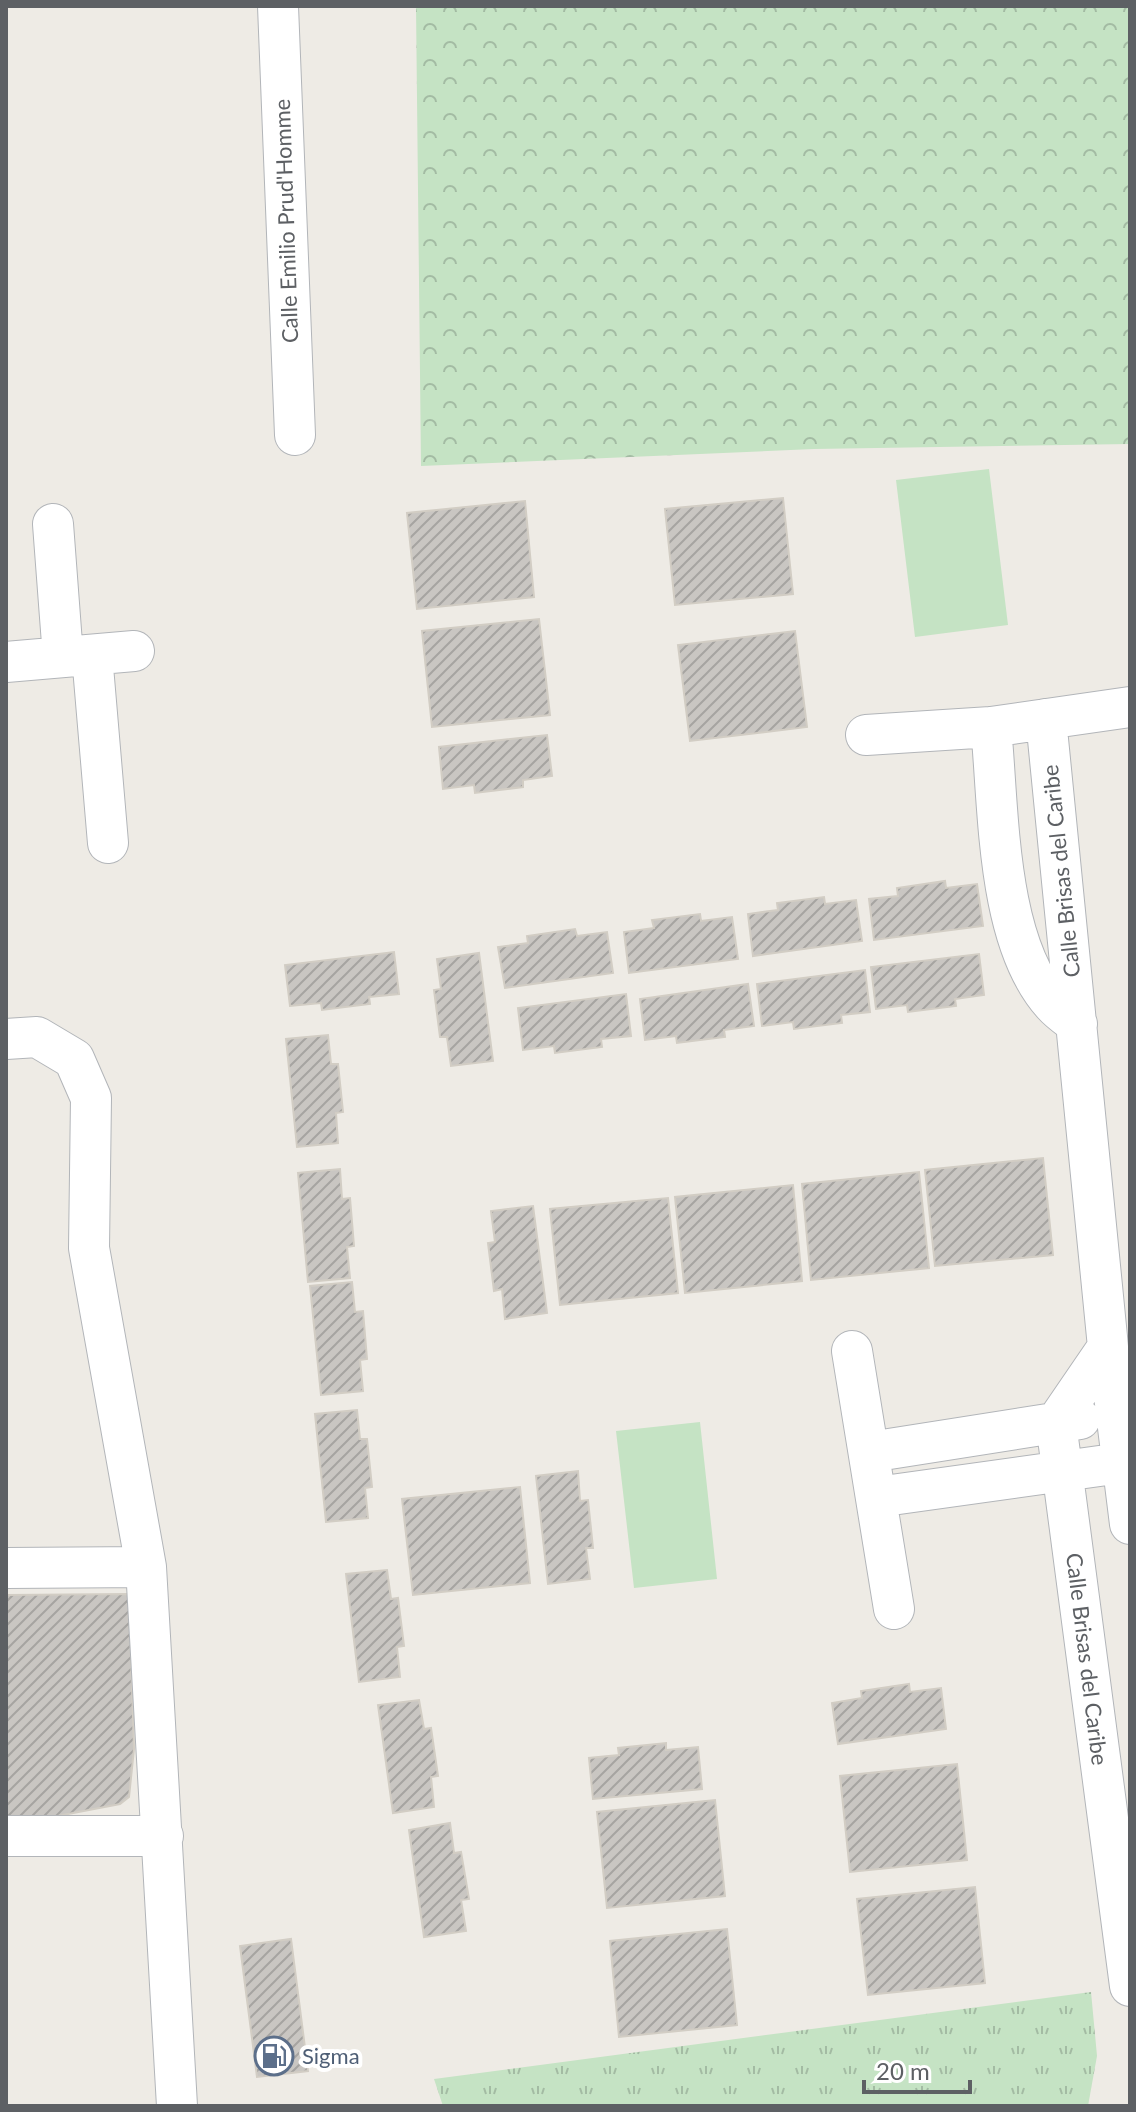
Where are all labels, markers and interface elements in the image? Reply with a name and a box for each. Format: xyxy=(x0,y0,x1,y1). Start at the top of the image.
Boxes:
street label: Calle Emilio Prud'Homme xyxy=(268,98,303,344)
street label: Calle Brisas del Caribe xyxy=(1036,763,1085,979)
street label: Calle Brisas del Caribe xyxy=(1061,1551,1114,1767)
fuel station icon: Sigma xyxy=(253,2035,295,2077)
place label: Sigma xyxy=(302,2042,360,2069)
scale bar xyxy=(864,2044,970,2094)
text: 20 m xyxy=(876,2056,930,2085)

